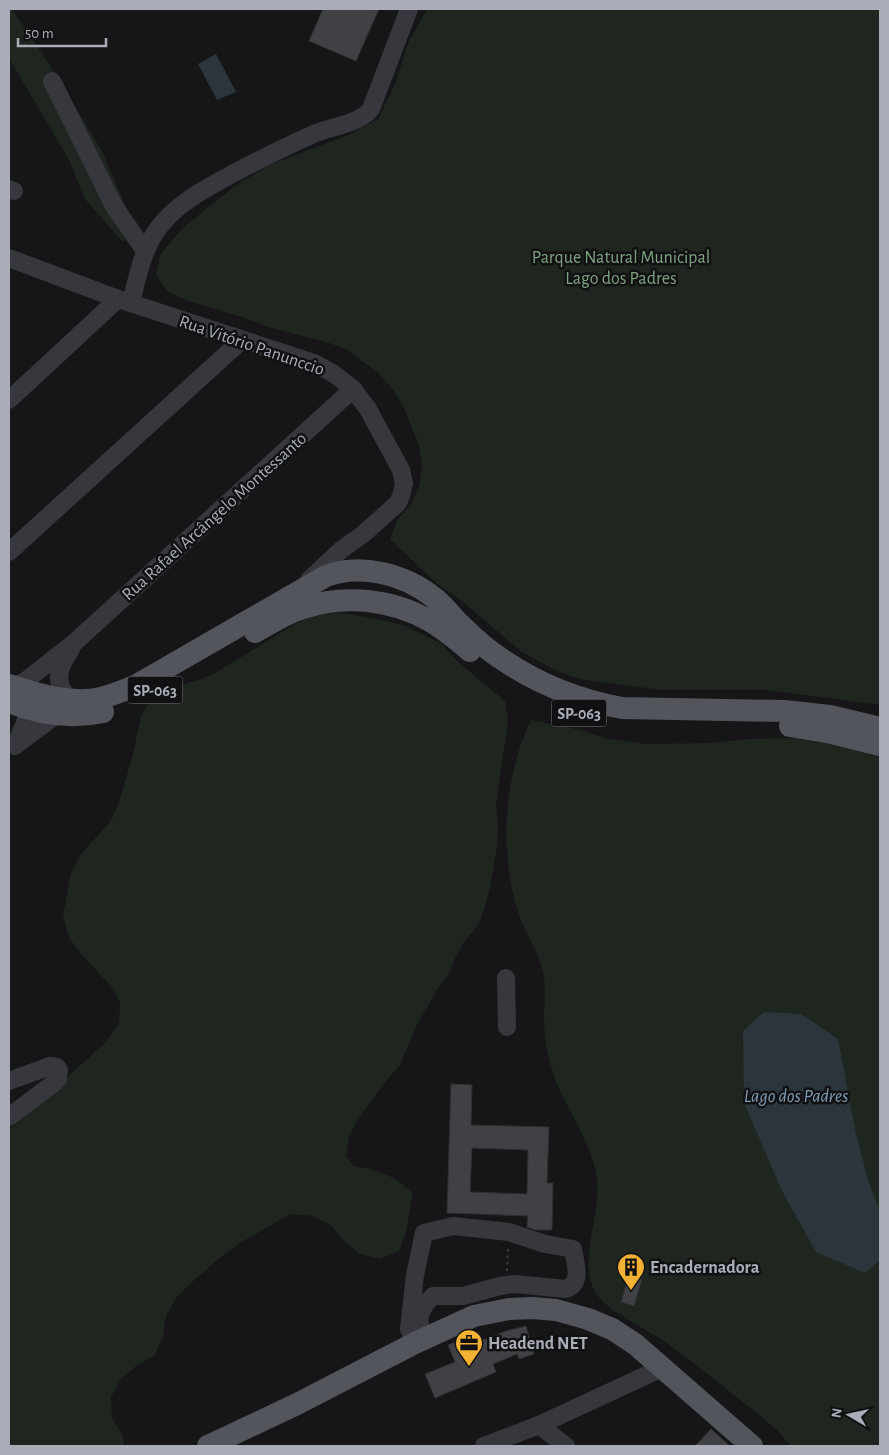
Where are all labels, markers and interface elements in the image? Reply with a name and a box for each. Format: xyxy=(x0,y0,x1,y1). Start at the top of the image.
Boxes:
scale bar xyxy=(18,15,105,47)
text: 50 m xyxy=(25,26,54,41)
park label: Parque Natural Municipal Lago dos Padres xyxy=(532,249,710,288)
street label: Rua Vitório Panunccio xyxy=(177,313,327,379)
street label: Rua Rafael Arcângelo Montessanto xyxy=(119,429,310,604)
road number: SP-063 xyxy=(128,676,182,704)
road number: SP-063 xyxy=(552,700,606,726)
water label: Lago dos Padres xyxy=(744,1087,848,1106)
building icon: Encadernadora xyxy=(616,1252,646,1291)
place label: Encadernadora xyxy=(650,1259,760,1277)
office icon: Headend NET xyxy=(454,1328,484,1367)
place label: Headend NET xyxy=(488,1335,588,1353)
north arrow xyxy=(824,1390,874,1440)
text: N xyxy=(829,1407,845,1419)

